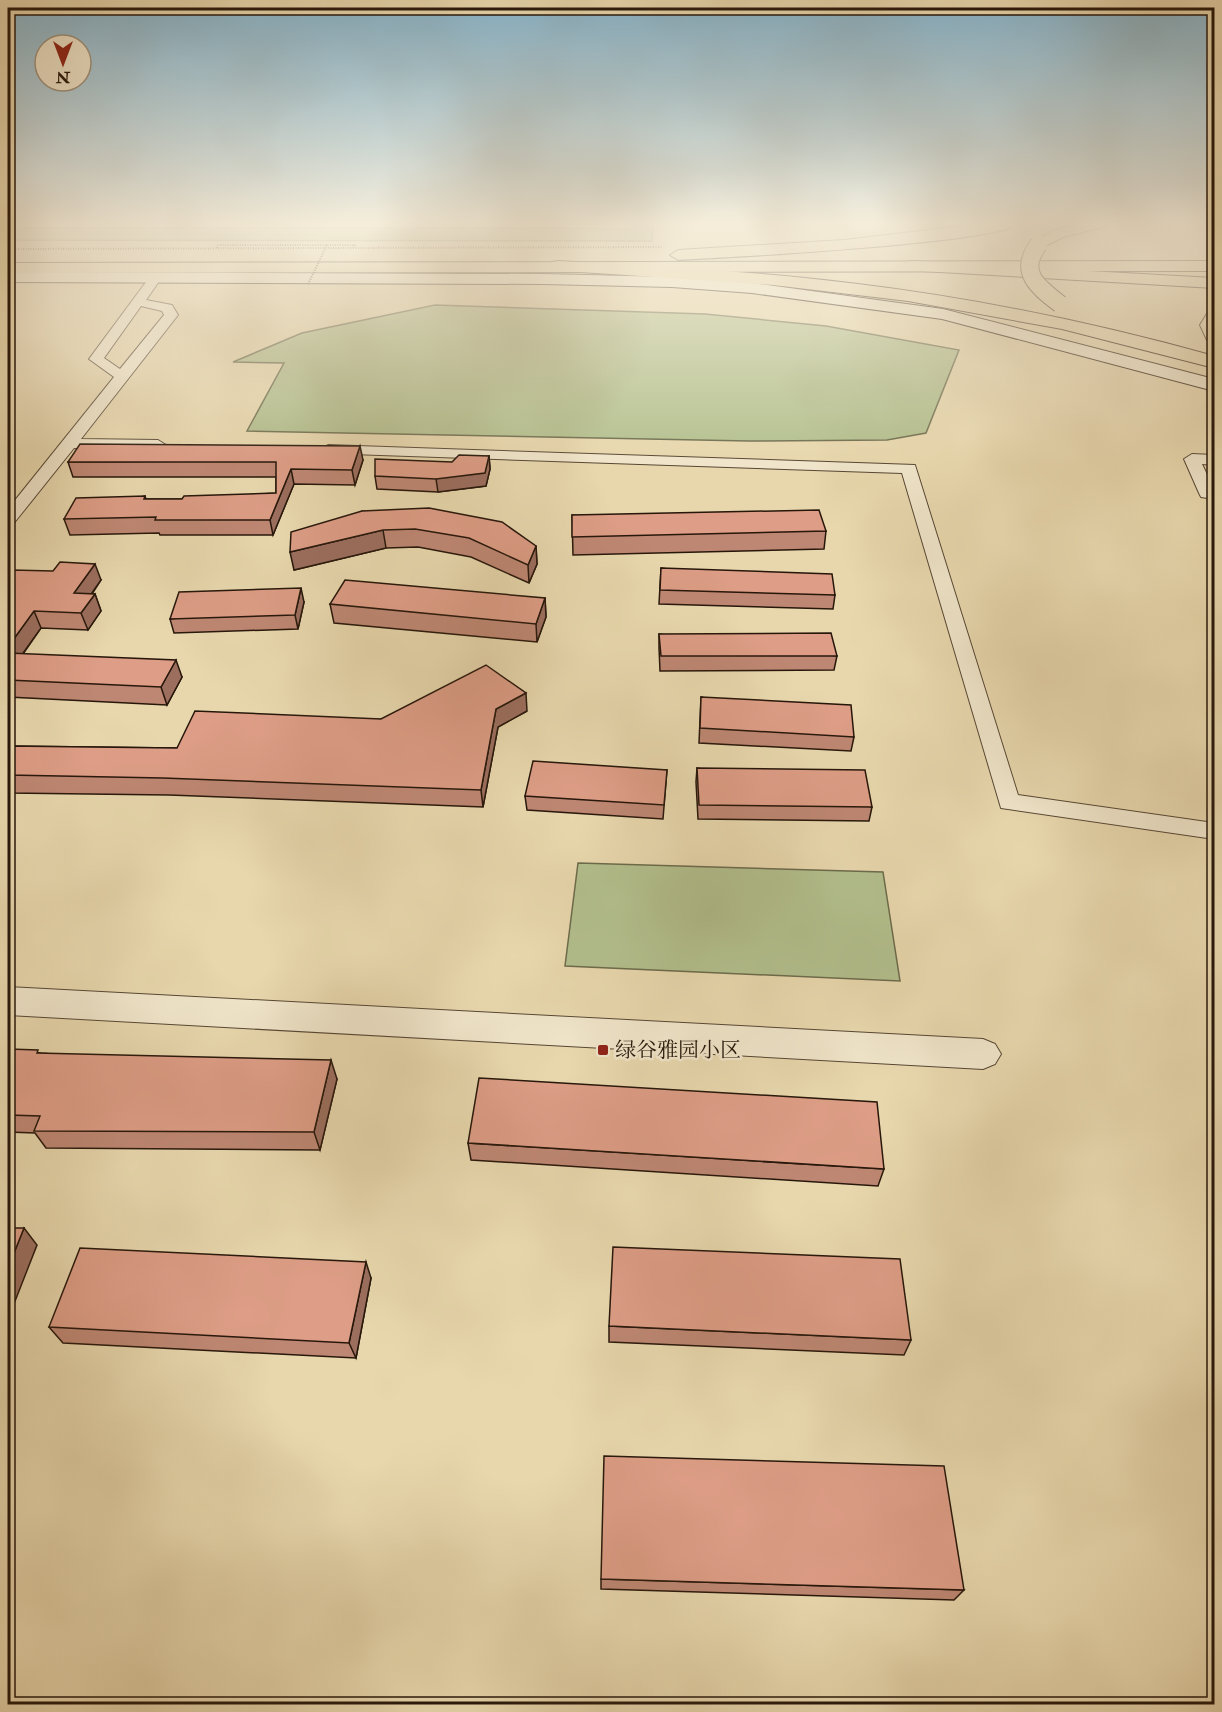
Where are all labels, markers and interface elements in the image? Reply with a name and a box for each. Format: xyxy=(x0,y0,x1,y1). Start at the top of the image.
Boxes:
north arrow xyxy=(33,33,93,93)
text: N xyxy=(55,67,71,87)
place label: 绿谷雅园小区 xyxy=(615,1037,741,1064)
marker: 绿谷雅园小区 xyxy=(596,1043,610,1057)

